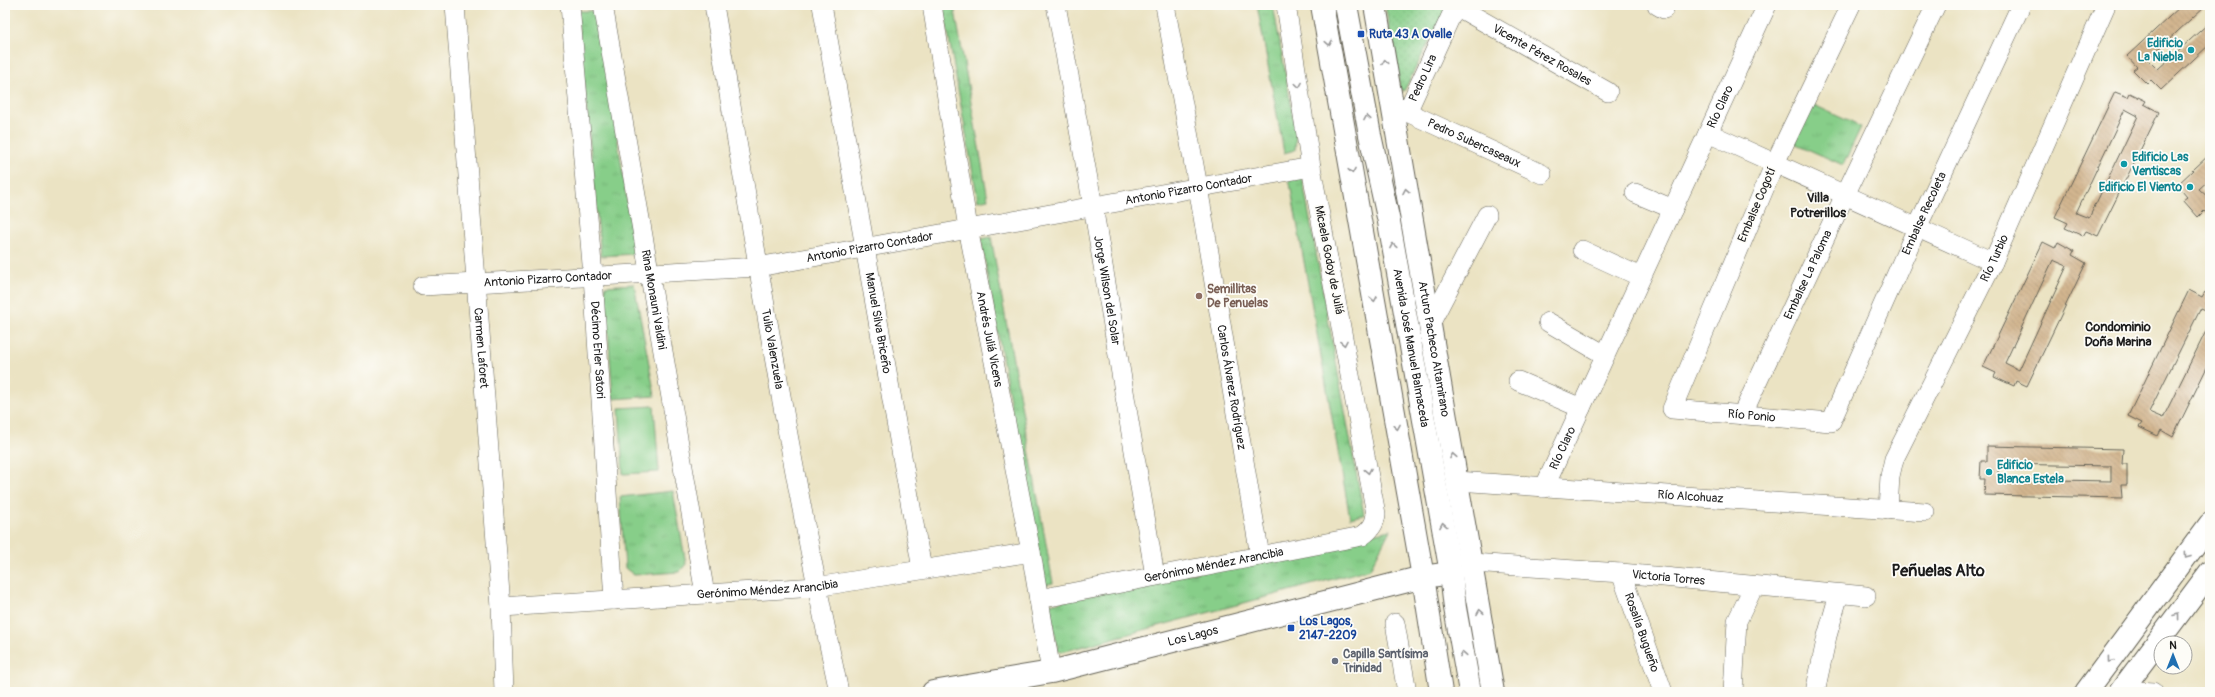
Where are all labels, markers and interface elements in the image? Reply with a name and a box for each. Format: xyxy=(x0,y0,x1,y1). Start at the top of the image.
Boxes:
street label: Vicente Pérez Rosales xyxy=(1490,21,1595,89)
place label: Ruta 43 A Ovalle xyxy=(1369,27,1453,42)
marker: Ruta 43 A Ovalle xyxy=(1356,29,1366,39)
place label: Edificio La Niebla xyxy=(2138,36,2184,65)
one-way arrow xyxy=(1324,40,1333,46)
marker: Edificio La Niebla xyxy=(2186,45,2196,55)
street label: Pedro Lira xyxy=(1405,51,1440,104)
one-way arrow xyxy=(1381,59,1390,65)
one-way arrow xyxy=(1294,82,1303,88)
street label: Río Claro xyxy=(1704,82,1737,131)
one-way arrow xyxy=(1363,115,1372,121)
street label: Pedro Subercaseaux xyxy=(1425,115,1523,171)
place label: Edificio Las Ventiscas xyxy=(2132,150,2189,179)
marker: Edificio Las Ventiscas xyxy=(2119,159,2129,169)
street label: Embalse Cogotí xyxy=(1735,165,1779,245)
one-way arrow xyxy=(1347,168,1355,174)
street label: Embalse Recoleta xyxy=(1899,169,1950,257)
street label: Antonio Pizarro Contador xyxy=(1124,170,1254,208)
place label: Edificio El Viento xyxy=(2099,180,2183,195)
marker: Edificio El Viento xyxy=(2185,182,2195,192)
one-way arrow xyxy=(1402,187,1411,194)
district label: Villa Potrerillos xyxy=(1790,190,1846,221)
street label: Micaela Godoy de Juliá xyxy=(1311,204,1347,316)
street label: Embalse La Paloma xyxy=(1780,227,1835,322)
street label: Antonio Pizarro Contador xyxy=(805,228,935,266)
street label: Río Turbio xyxy=(1977,232,2012,284)
street label: Jorge Wilson del Solar xyxy=(1091,234,1124,347)
one-way arrow xyxy=(1390,242,1398,249)
street label: Rina Monauni Valdini xyxy=(638,248,670,351)
street label: Avenida José Manuel Balmaceda xyxy=(1390,267,1433,429)
street label: Antonio Pizarro Contador xyxy=(483,268,613,290)
street label: Manuel Silva Briceño xyxy=(862,271,895,375)
street label: Arturo Pacheco Altamirano xyxy=(1415,280,1453,419)
place label: Semillitas De Penuelas xyxy=(1207,282,1269,311)
street label: Andrés Juliá Vicens xyxy=(973,290,1006,389)
marker: Semillitas De Penuelas xyxy=(1194,291,1204,301)
one-way arrow xyxy=(1369,296,1378,303)
street label: Décimo Erler Satori xyxy=(587,301,608,399)
street label: Carmen Laforet xyxy=(471,307,492,389)
street label: Tulio Valenzuela xyxy=(758,308,787,391)
district label: Condominio Doña Marina xyxy=(2084,319,2152,350)
street label: Carlos Álvarez Rodríguez xyxy=(1214,324,1250,451)
one-way arrow xyxy=(1340,340,1348,346)
street label: Río Ponio xyxy=(1727,406,1777,425)
one-way arrow xyxy=(1392,424,1400,431)
street label: Río Claro xyxy=(1546,424,1579,472)
one-way arrow xyxy=(1449,453,1457,460)
place label: Edificio Blanca Estela xyxy=(1997,458,2064,487)
marker: Edificio Blanca Estela xyxy=(1984,467,1994,477)
one-way arrow xyxy=(1364,468,1372,474)
street label: Río Alcohuaz xyxy=(1657,487,1724,506)
one-way arrow xyxy=(1439,522,1448,528)
street label: Gerónimo Méndez Arancibia xyxy=(1143,544,1285,586)
one-way arrow xyxy=(2185,551,2192,558)
district label: Peñuelas Alto xyxy=(1892,561,1985,581)
street label: Victoria Torres xyxy=(1631,567,1706,588)
street label: Gerónimo Méndez Arancibia xyxy=(696,576,840,602)
street label: Rosalía Bugueño xyxy=(1621,591,1663,675)
one-way arrow xyxy=(1476,609,1485,615)
one-way arrow xyxy=(2172,613,2179,620)
place label: Los Lagos, 2147-2209 xyxy=(1299,614,1357,643)
street label: Los Lagos xyxy=(1166,622,1220,649)
marker: Los Lagos, 2147-2209 xyxy=(1286,623,1296,633)
north arrow xyxy=(2153,635,2193,675)
text: N xyxy=(2169,639,2177,652)
place label: Capilla Santísima Trinidad xyxy=(1342,647,1429,676)
one-way arrow xyxy=(1459,650,1468,657)
marker: Capilla Santísima Trinidad xyxy=(1330,656,1340,666)
one-way arrow xyxy=(2108,656,2115,663)

